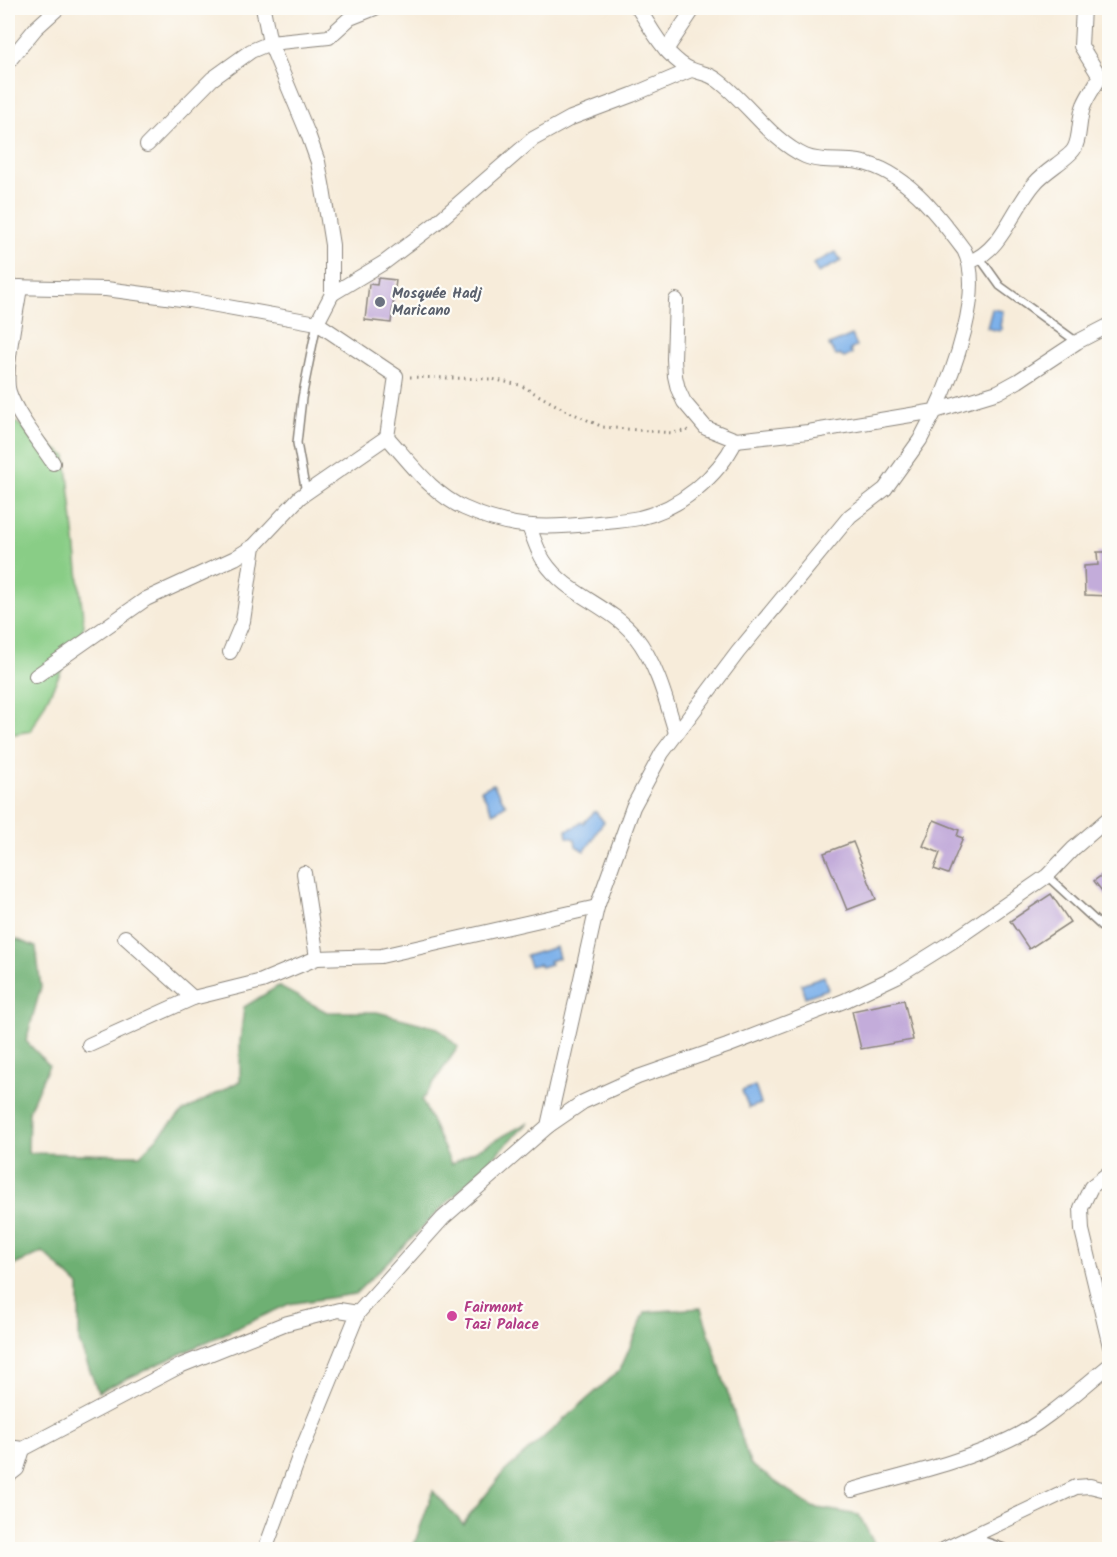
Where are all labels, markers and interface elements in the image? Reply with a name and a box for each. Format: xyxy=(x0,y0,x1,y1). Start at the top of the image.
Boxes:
place label: Mosquée Hadj Maricano xyxy=(392,282,483,323)
marker: Mosquée Hadj Maricano xyxy=(373,295,387,309)
place label: Fairmont Tazi Palace xyxy=(464,1296,540,1337)
marker: Fairmont Tazi Palace xyxy=(445,1309,459,1323)

